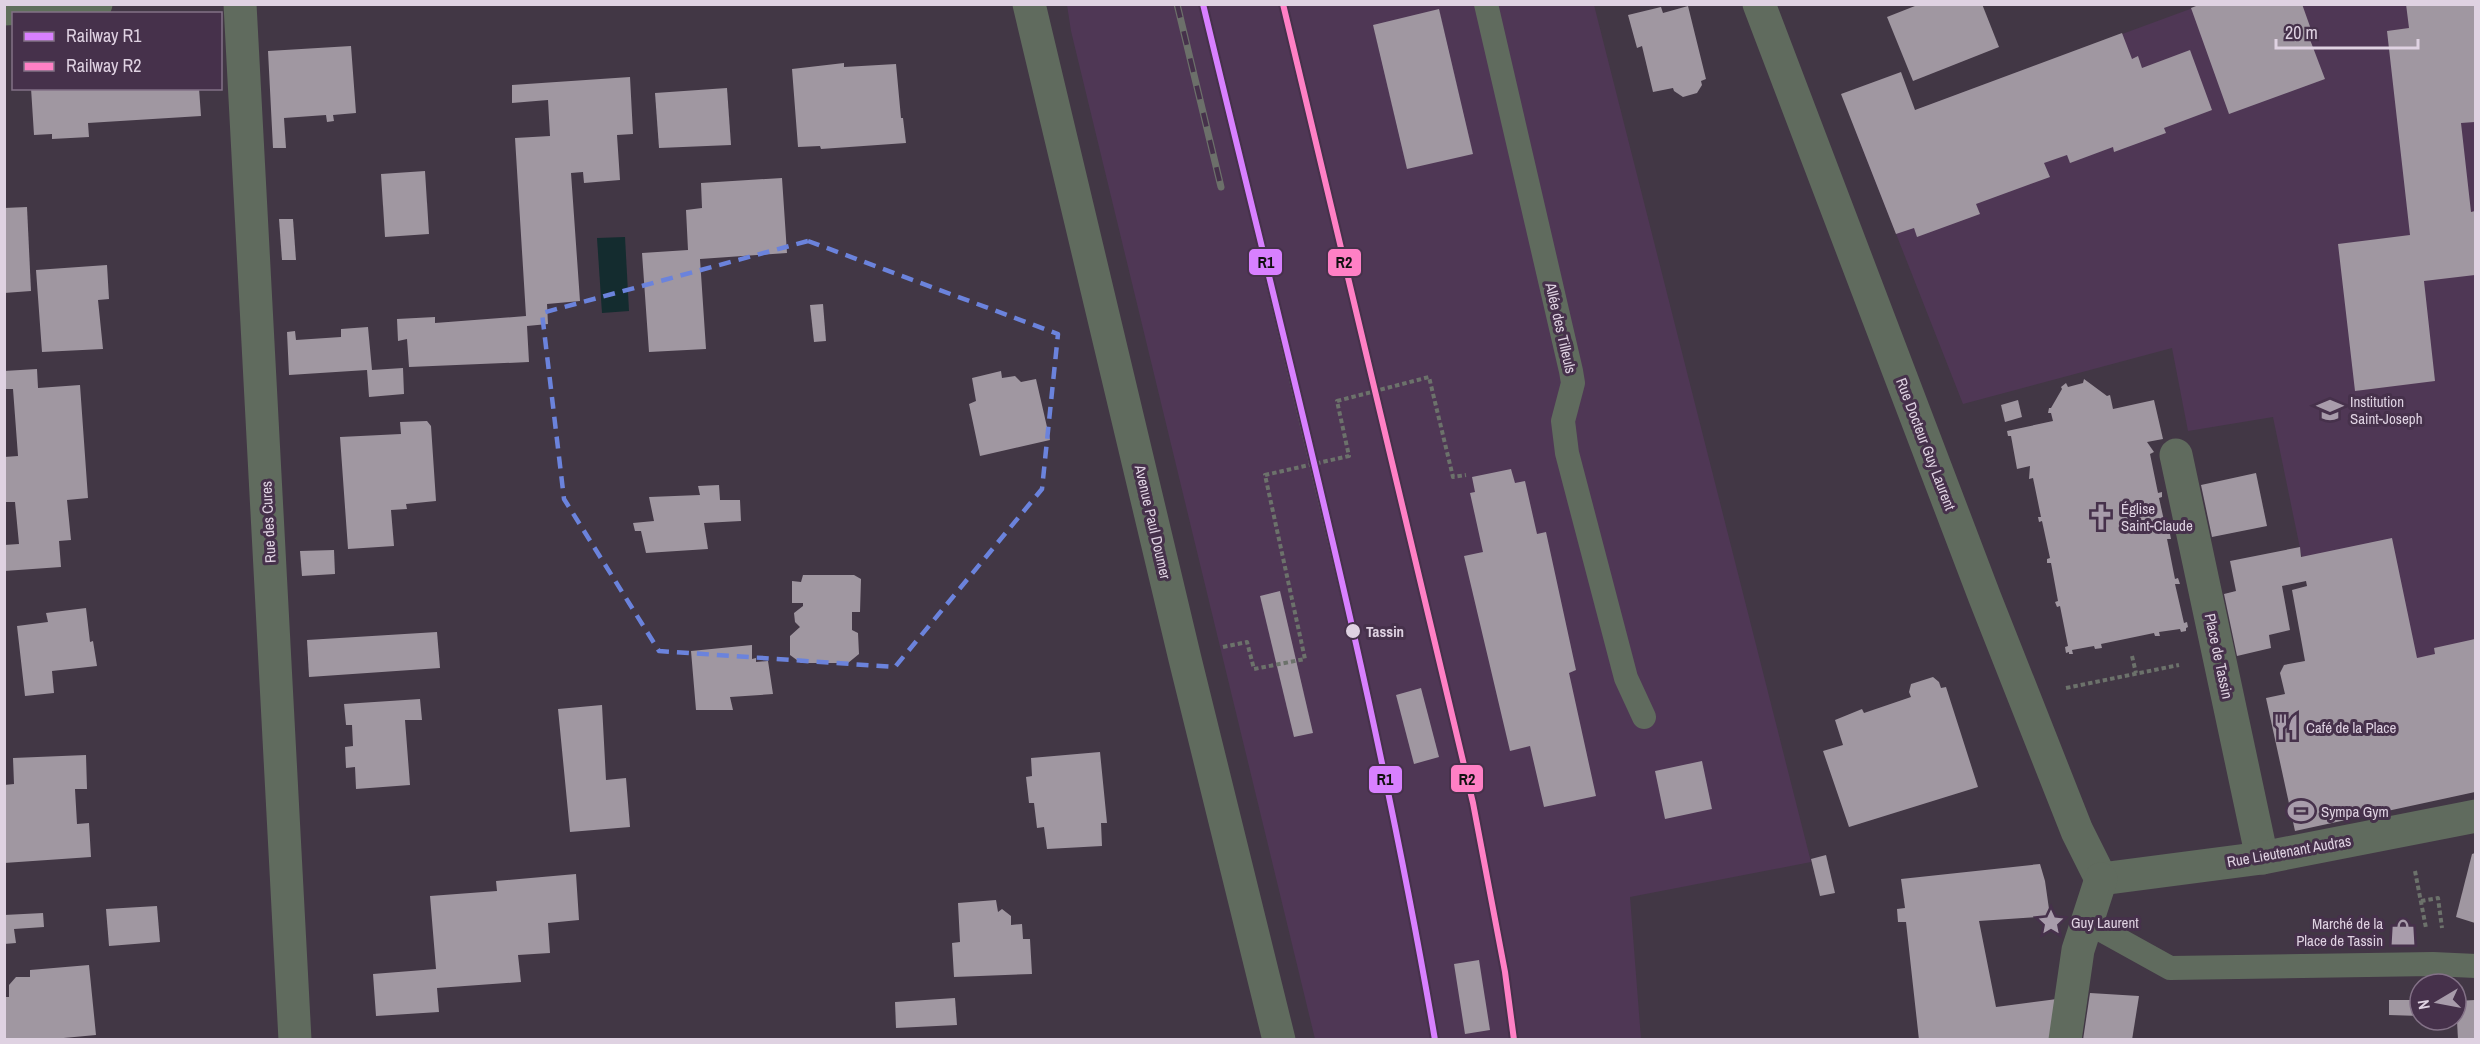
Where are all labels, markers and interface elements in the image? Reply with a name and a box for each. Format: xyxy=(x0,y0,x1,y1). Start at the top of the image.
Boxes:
legend xyxy=(12,12,222,90)
scale bar xyxy=(2276,12,2418,50)
text: 20 m xyxy=(2285,20,2318,45)
text: Railway R1 xyxy=(66,23,142,48)
text: Railway R2 xyxy=(66,53,141,78)
line badge: R1 xyxy=(1248,248,1283,276)
line badge: R2 xyxy=(1327,248,1362,277)
text: R1 xyxy=(1258,251,1275,273)
text: R2 xyxy=(1336,251,1352,273)
street label: Allée des Tilleuls xyxy=(1540,280,1582,375)
street label: Rue Docteur Guy Laurent xyxy=(1891,375,1961,514)
place label: Institution Saint-Joseph xyxy=(2350,391,2422,429)
school or university icon: Institution Saint-Joseph xyxy=(2315,395,2345,425)
street label: Avenue Paul Doumer xyxy=(1129,462,1176,581)
street label: Rue des Cures xyxy=(255,480,281,564)
place label: Église Saint-Claude xyxy=(2121,498,2193,536)
church icon: Église Saint-Claude xyxy=(2086,502,2116,532)
street label: Place de Tassin xyxy=(2200,611,2238,701)
place label: Tassin xyxy=(1366,621,1404,642)
marker: Tassin xyxy=(1344,622,1362,640)
restaurant icon: Café de la Place xyxy=(2271,712,2301,742)
place label: Café de la Place xyxy=(2306,717,2396,738)
line badge: R2 xyxy=(1450,764,1484,793)
line badge: R1 xyxy=(1368,765,1403,794)
text: R1 xyxy=(1377,768,1394,790)
text: R2 xyxy=(1459,768,1475,790)
sports icon: Sympa Gym xyxy=(2286,796,2316,826)
place label: Sympa Gym xyxy=(2321,801,2389,822)
street label: Rue Lieutenant Audras xyxy=(2225,830,2353,872)
place icon: Guy Laurent xyxy=(2036,907,2066,937)
place label: Guy Laurent xyxy=(2071,912,2139,933)
place label: Marché de la Place de Tassin xyxy=(2296,913,2383,951)
shop icon: Marché de la Place de Tassin xyxy=(2388,917,2418,947)
north arrow xyxy=(2408,972,2468,1032)
text: N xyxy=(2412,998,2435,1011)

